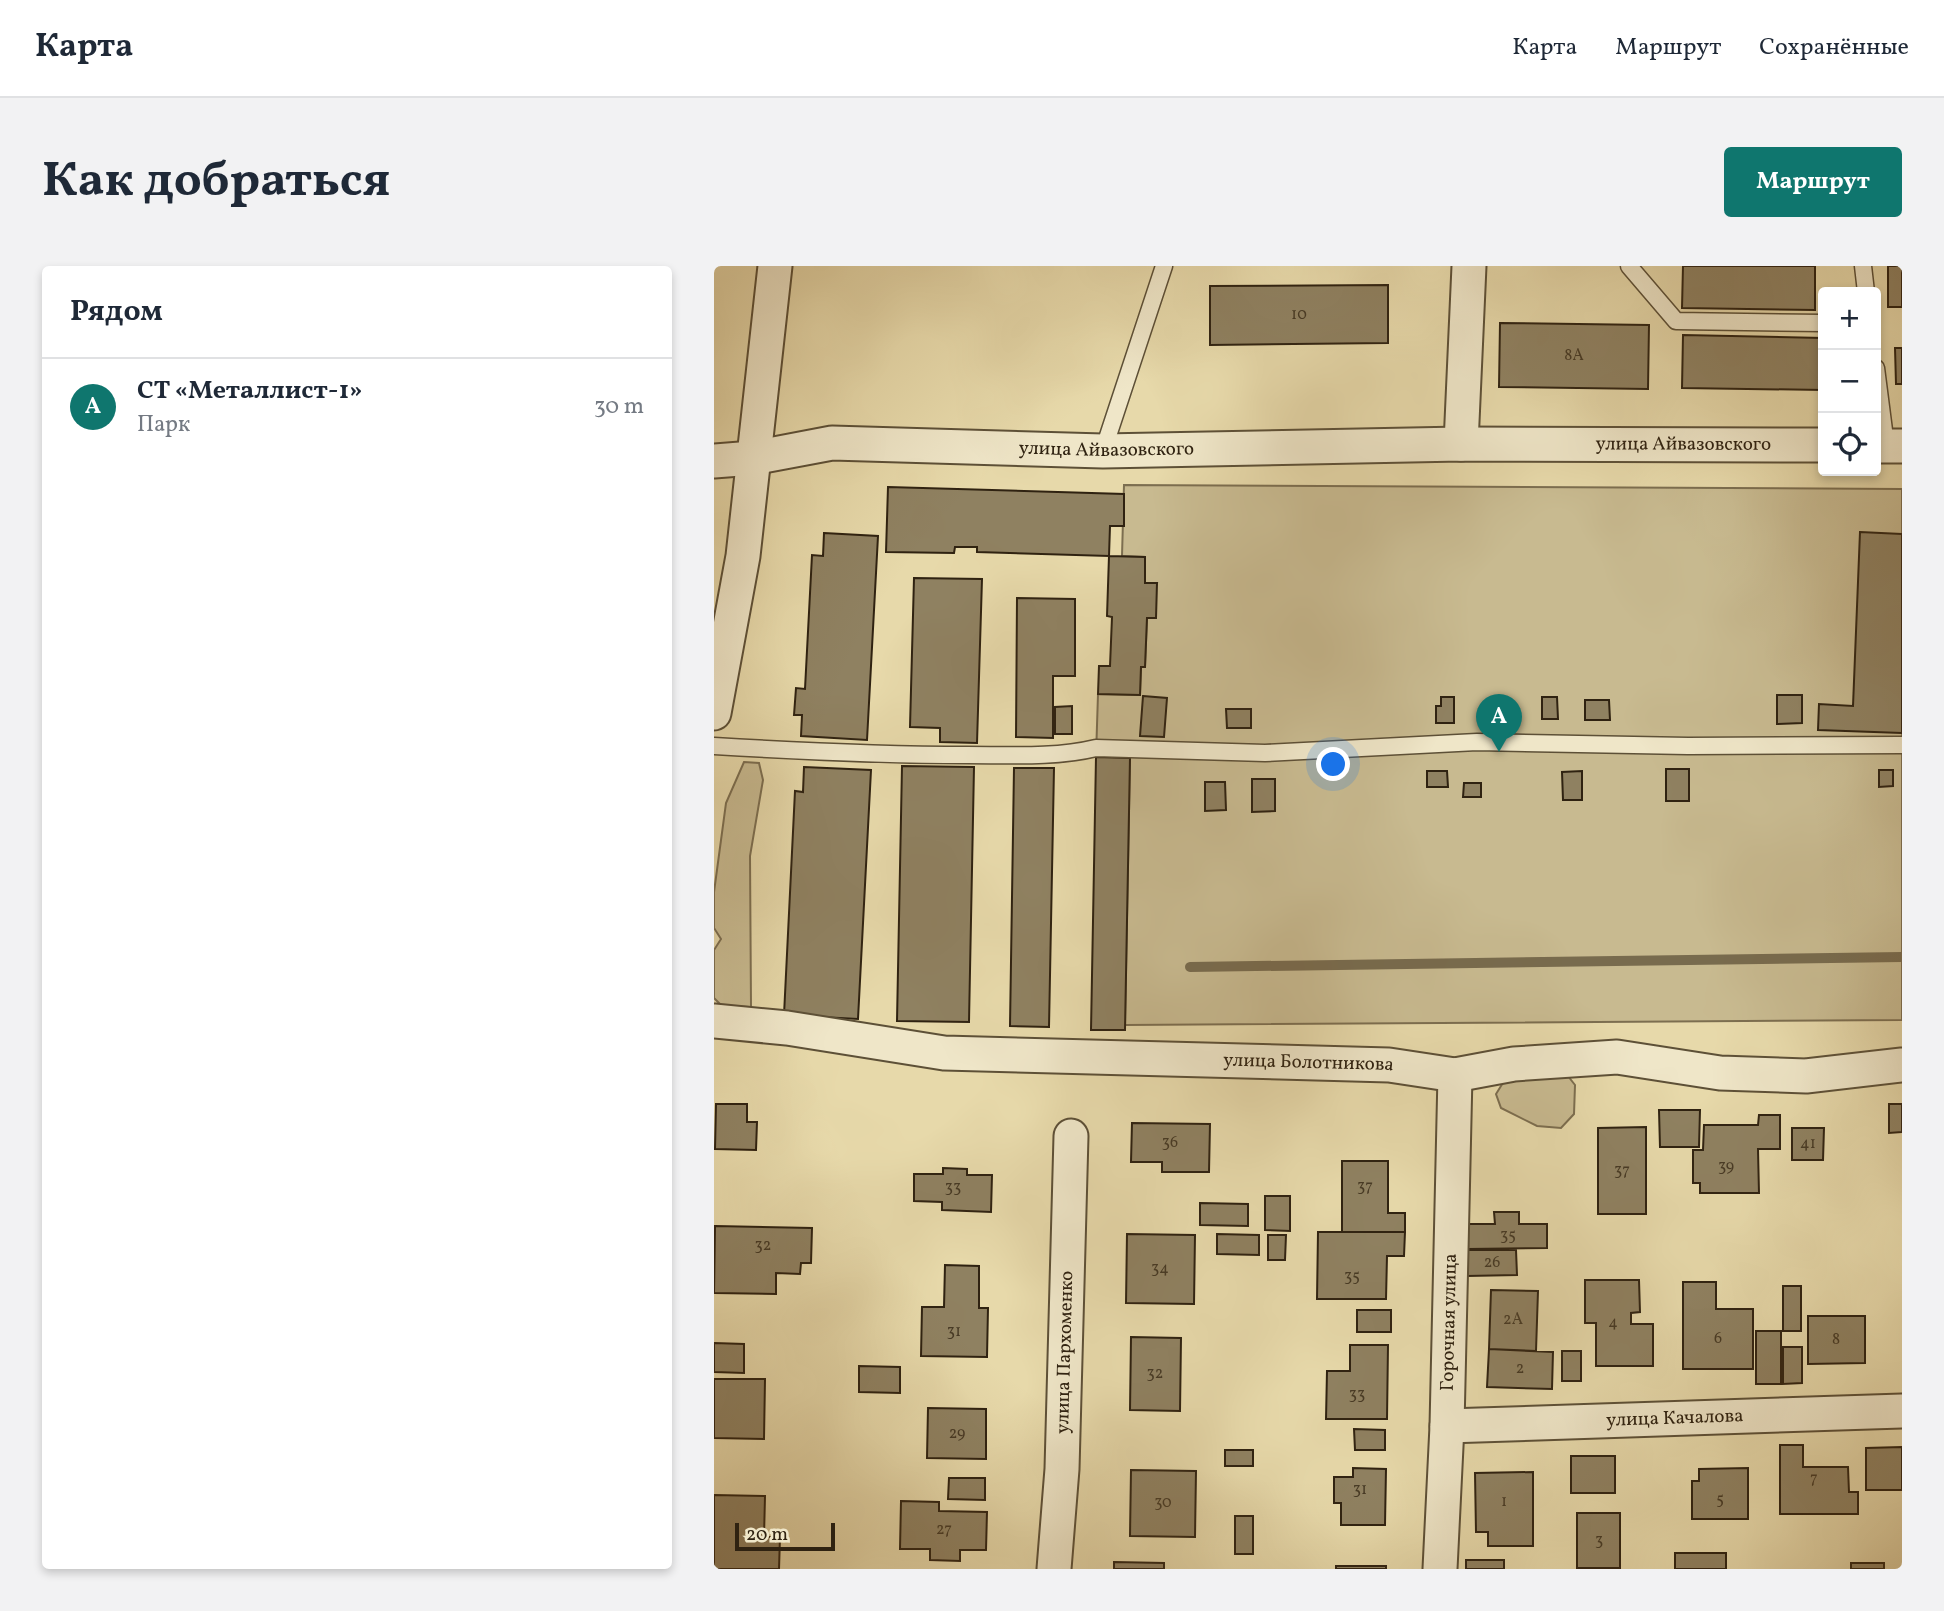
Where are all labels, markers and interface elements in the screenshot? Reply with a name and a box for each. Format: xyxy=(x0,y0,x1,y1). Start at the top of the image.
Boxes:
text: Карта xyxy=(35,25,133,71)
text: Карта xyxy=(1512,31,1577,65)
text: Маршрут xyxy=(1615,31,1721,65)
text: Сохранённые xyxy=(1759,31,1909,65)
button: Маршрут xyxy=(1724,147,1902,217)
text: Как добраться xyxy=(42,148,390,217)
map controls xyxy=(1818,287,1881,476)
button: + xyxy=(1818,287,1881,350)
text: Рядом xyxy=(70,291,163,333)
house number: 10 xyxy=(1291,304,1307,326)
house number: 8А xyxy=(1564,345,1584,367)
button: − xyxy=(1818,350,1881,413)
text: СТ «Металлист-1» xyxy=(137,373,363,409)
text: A xyxy=(85,391,101,423)
text: 30 m xyxy=(594,391,644,423)
text: Парк xyxy=(137,409,190,441)
button: locate xyxy=(1818,413,1881,476)
street label: улица Айвазовского xyxy=(1596,431,1771,458)
street label: улица Айвазовского xyxy=(1018,436,1194,464)
pin: A xyxy=(1476,694,1522,752)
your location xyxy=(1316,747,1350,781)
street label: улица Болотникова xyxy=(1223,1048,1396,1079)
house number: 36 xyxy=(1162,1132,1178,1154)
house number: 41 xyxy=(1800,1133,1816,1155)
house number: 39 xyxy=(1718,1156,1734,1178)
house number: 37 xyxy=(1614,1160,1630,1182)
house number: 37 xyxy=(1357,1176,1373,1198)
house number: 33 xyxy=(945,1177,961,1199)
house number: 35 xyxy=(1500,1225,1516,1247)
house number: 32 xyxy=(755,1235,771,1257)
house number: 26 xyxy=(1484,1252,1500,1274)
street label: Горочная улица xyxy=(1435,1253,1464,1391)
house number: 34 xyxy=(1151,1258,1169,1280)
house number: 35 xyxy=(1344,1266,1360,1288)
street label: улица Пархоменко xyxy=(1050,1270,1080,1434)
house number: 2А xyxy=(1503,1309,1523,1331)
house number: 4 xyxy=(1608,1312,1618,1334)
house number: 31 xyxy=(947,1321,961,1343)
house number: 6 xyxy=(1714,1328,1722,1350)
house number: 8 xyxy=(1832,1329,1840,1351)
house number: 2 xyxy=(1516,1358,1524,1380)
house number: 32 xyxy=(1147,1363,1163,1385)
house number: 33 xyxy=(1349,1384,1365,1406)
street label: улица Качалова xyxy=(1606,1403,1744,1434)
house number: 29 xyxy=(949,1423,965,1445)
house number: 7 xyxy=(1810,1468,1818,1490)
house number: 31 xyxy=(1353,1479,1367,1501)
house number: 5 xyxy=(1716,1489,1724,1511)
house number: 1 xyxy=(1501,1491,1507,1513)
house number: 30 xyxy=(1154,1492,1172,1514)
house number: 27 xyxy=(936,1519,952,1541)
scale bar xyxy=(735,1520,835,1552)
text: 20 m xyxy=(746,1522,788,1548)
house number: 3 xyxy=(1595,1530,1603,1552)

